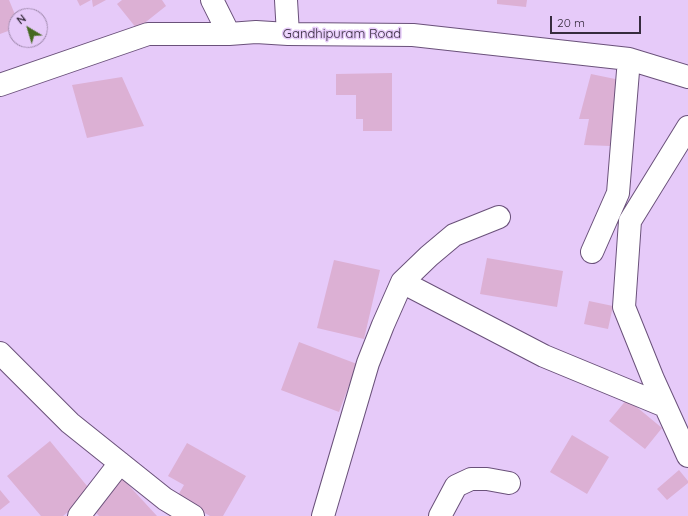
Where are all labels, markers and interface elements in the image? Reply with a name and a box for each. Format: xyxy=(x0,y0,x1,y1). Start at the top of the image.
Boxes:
north arrow xyxy=(8,8,48,48)
scale bar xyxy=(552,8,643,34)
text: N xyxy=(14,11,29,27)
text: 20 m xyxy=(557,15,585,30)
street label: Gandhipuram Road xyxy=(283,26,401,42)

